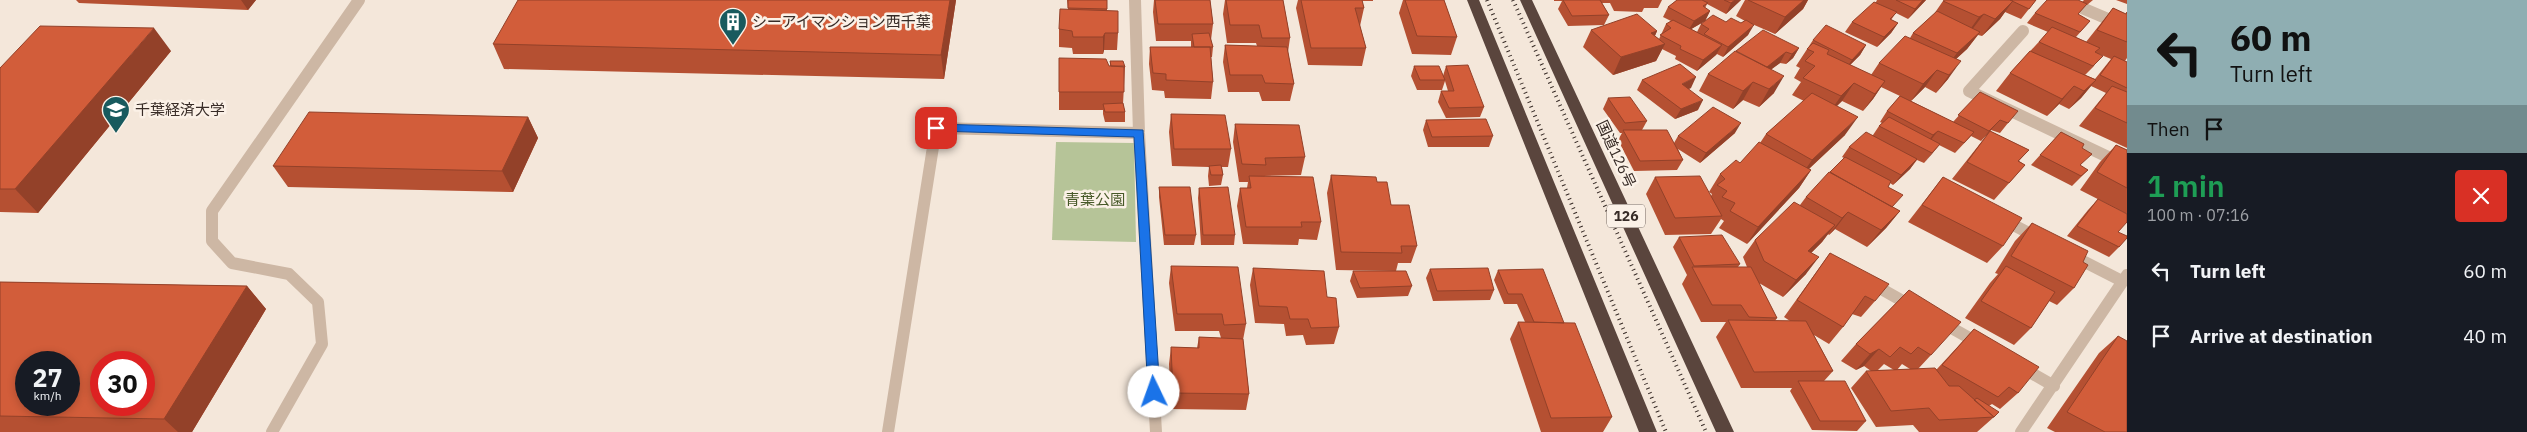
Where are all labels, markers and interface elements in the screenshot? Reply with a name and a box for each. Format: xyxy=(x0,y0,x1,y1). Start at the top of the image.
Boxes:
building icon: シーアイマンション西千葉 xyxy=(718,7,748,46)
place label: シーアイマンション西千葉 xyxy=(752,12,931,31)
text: 60 m xyxy=(2230,15,2312,61)
icon: left xyxy=(2147,20,2212,85)
text: Turn left xyxy=(2230,59,2313,88)
school or university icon: 千葉経済大学 xyxy=(101,95,131,134)
place label: 千葉経済大学 xyxy=(135,100,225,119)
pin xyxy=(915,107,957,149)
icon: arrive xyxy=(922,114,950,142)
icon: arrive xyxy=(2200,115,2228,143)
street label: 国道126号 xyxy=(1593,117,1640,190)
text: Then xyxy=(2147,117,2190,141)
text: 1 min xyxy=(2147,166,2225,205)
button: close xyxy=(2455,170,2507,222)
park label: 青葉公園 xyxy=(1065,190,1125,209)
road number: 126 xyxy=(1607,205,1645,228)
text: 100 m · 07:16 xyxy=(2147,205,2249,225)
icon: left xyxy=(2147,257,2175,285)
text: Turn left xyxy=(2190,259,2266,283)
text: 60 m xyxy=(2463,259,2507,283)
icon: arrive xyxy=(2147,322,2175,350)
text: Arrive at destination xyxy=(2190,324,2373,348)
text: 40 m xyxy=(2463,324,2507,348)
speed limit sign: 30 xyxy=(90,351,155,416)
text: 27 xyxy=(32,361,63,394)
position arrow xyxy=(1127,365,1179,417)
text: km/h xyxy=(33,388,62,403)

